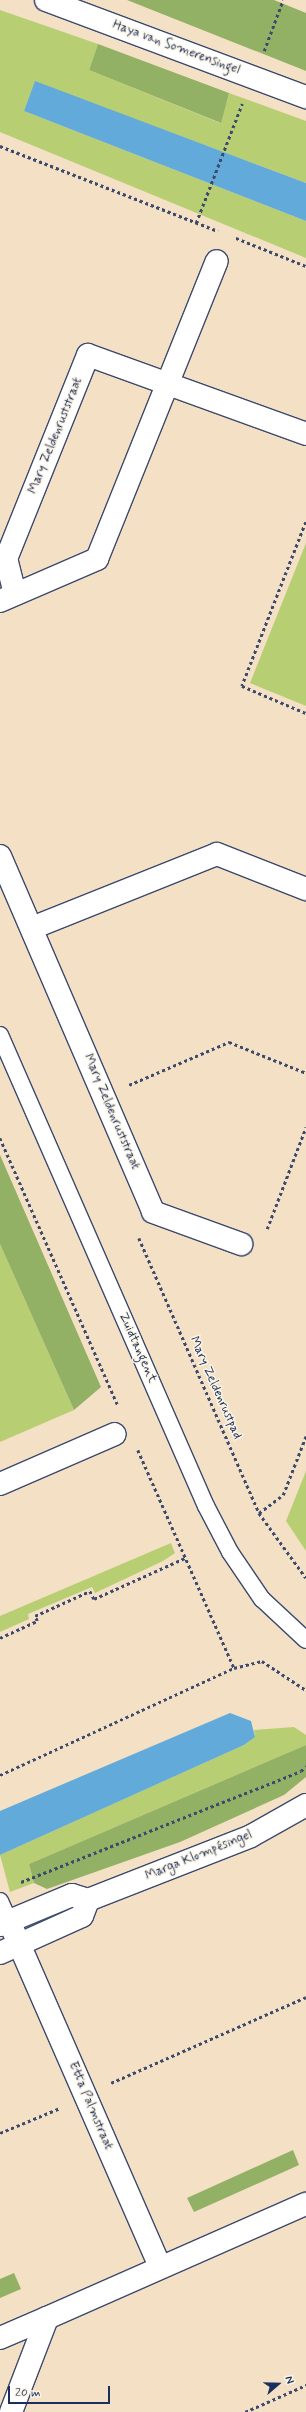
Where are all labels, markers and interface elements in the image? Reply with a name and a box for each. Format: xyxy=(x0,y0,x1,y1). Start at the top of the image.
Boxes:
street label: Haya van Somerensingel xyxy=(109,17,243,79)
street label: Mary Zeldenruststraat xyxy=(26,376,86,496)
street label: Mary Zeldenruststraat xyxy=(80,1052,142,1172)
street label: Zuidtangent xyxy=(114,1310,160,1386)
street label: Mary Zeldenrustpad xyxy=(185,1334,245,1442)
street label: Marga Klompésingel xyxy=(143,1827,255,1885)
street label: Etta Palmstraat xyxy=(64,2060,116,2152)
north arrow xyxy=(258,2364,298,2404)
text: N xyxy=(281,2374,297,2386)
scale bar xyxy=(10,2378,112,2404)
text: 20 m xyxy=(15,2385,41,2401)

